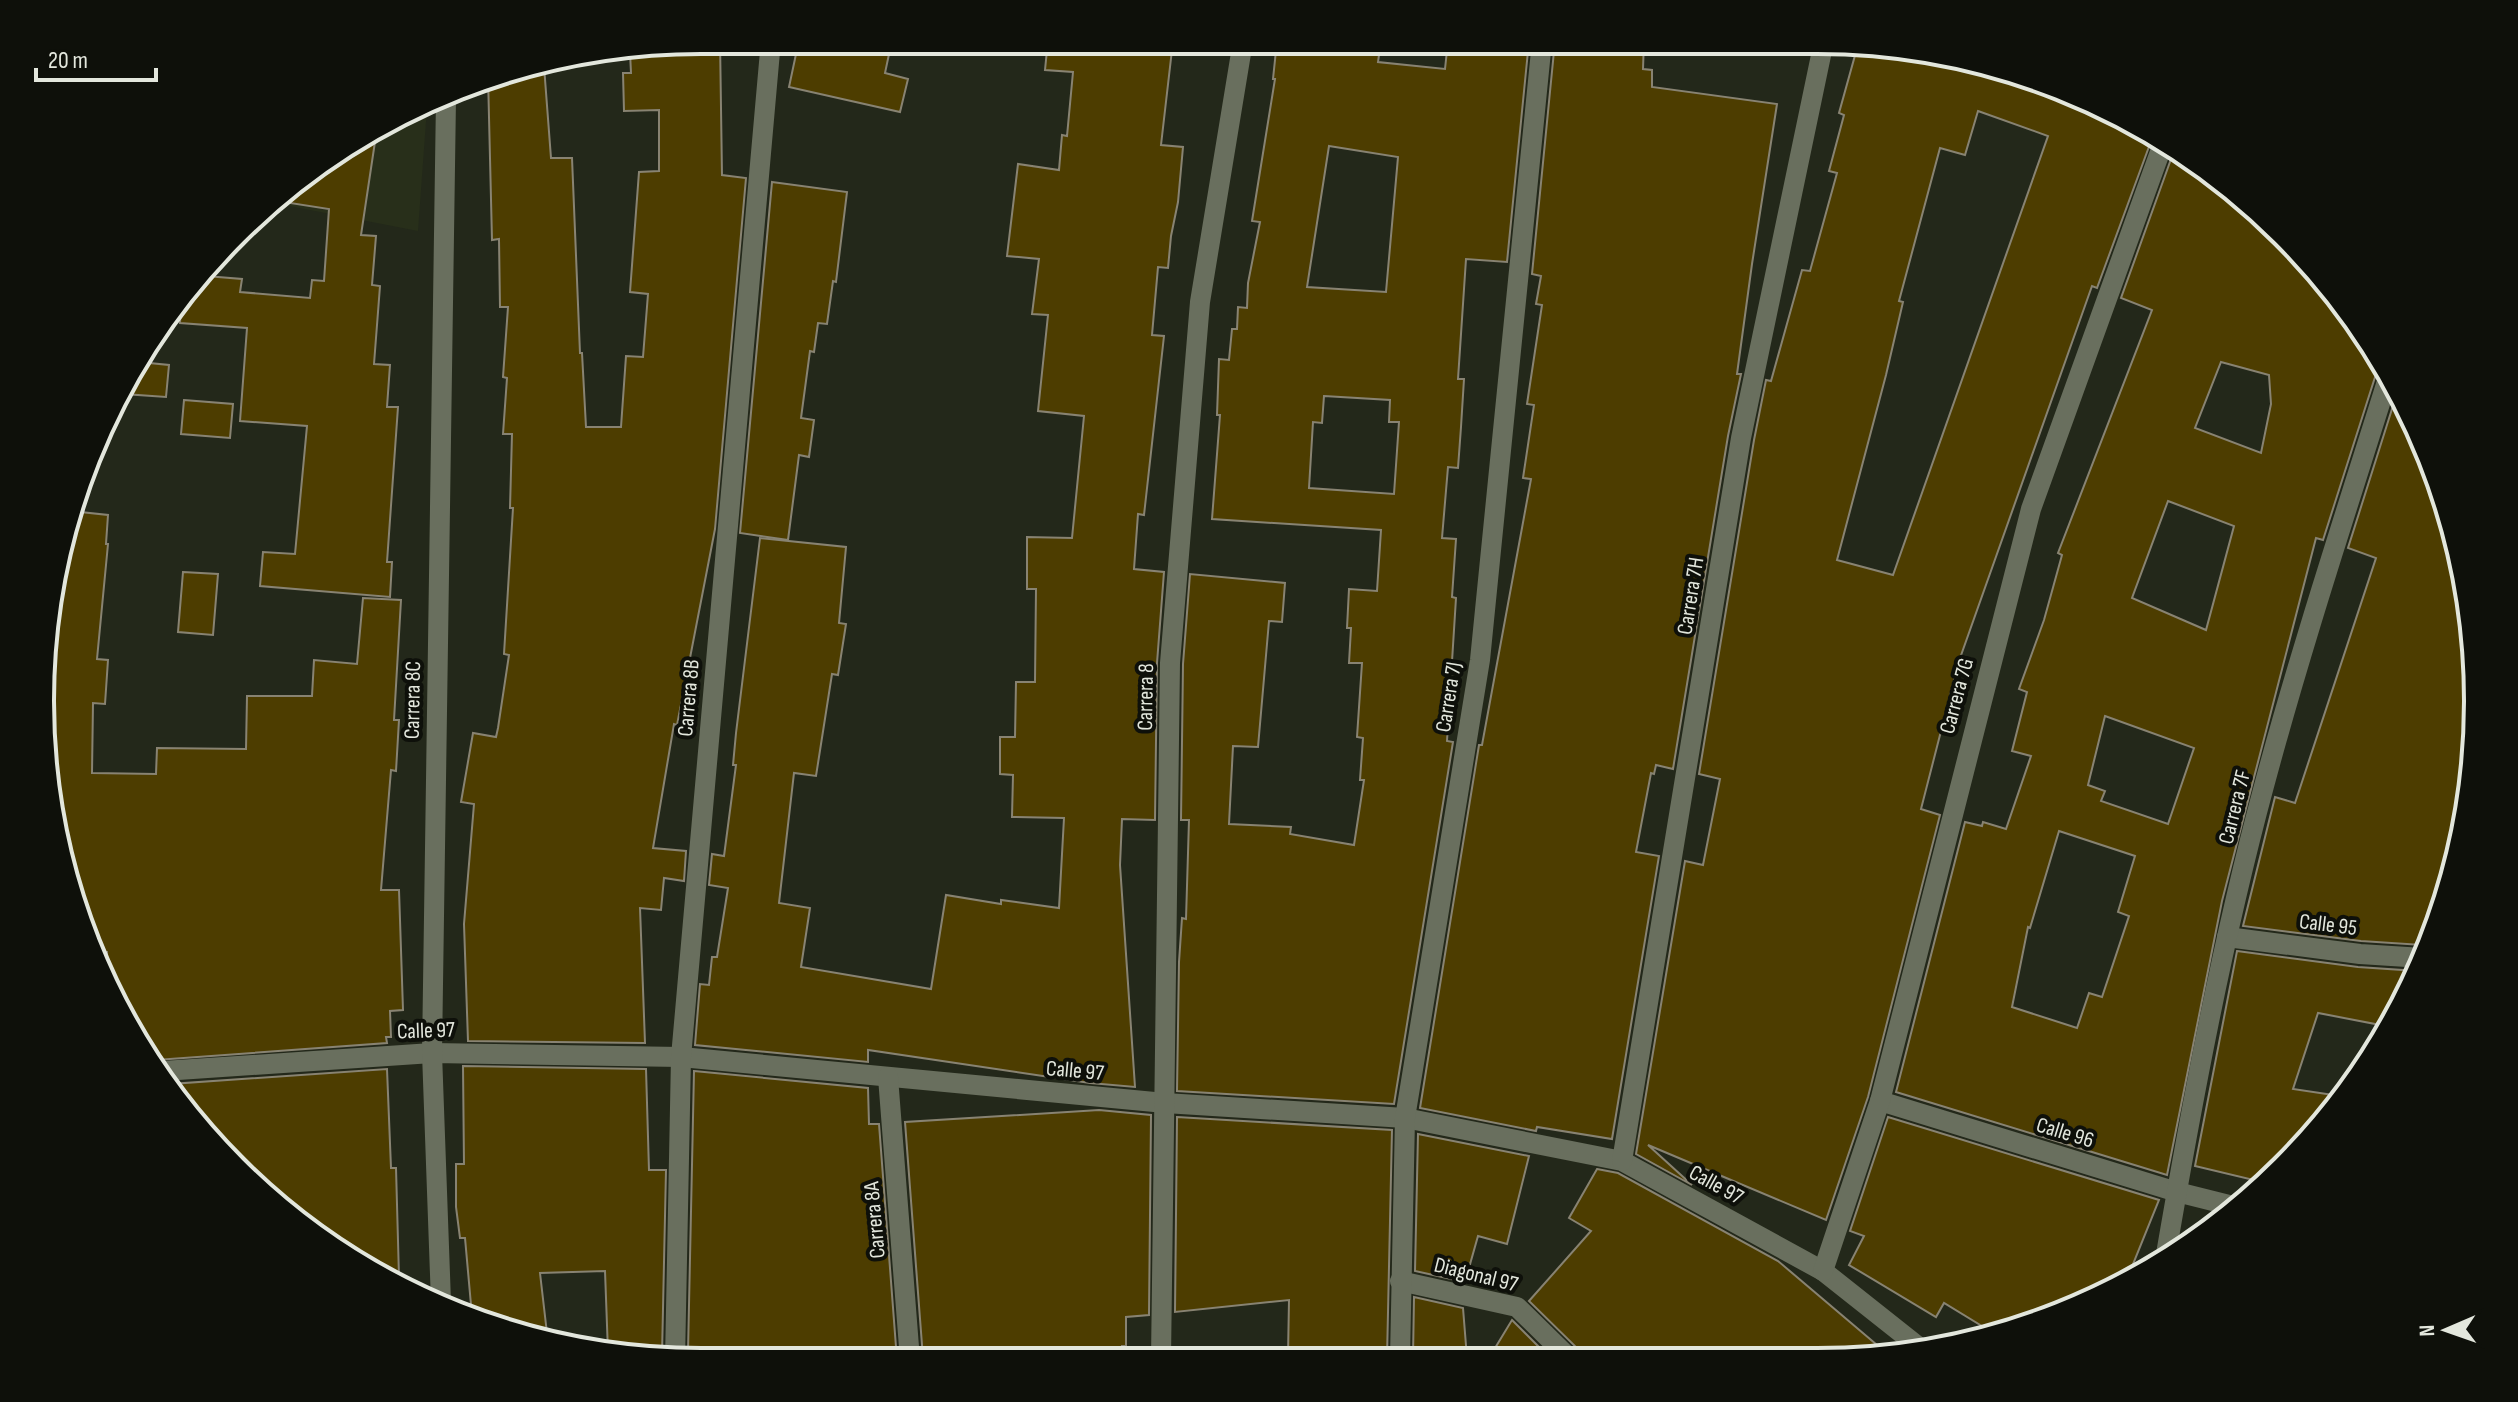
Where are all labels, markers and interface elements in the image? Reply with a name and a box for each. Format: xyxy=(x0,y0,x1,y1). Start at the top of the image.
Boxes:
scale bar xyxy=(36,32,156,82)
text: 20 m xyxy=(48,46,88,75)
street label: Carrera 7H xyxy=(1672,555,1710,637)
street label: Carrera 7G xyxy=(1934,655,1980,737)
street label: Carrera 8B xyxy=(672,658,706,738)
street label: Carrera 7J xyxy=(1430,660,1468,734)
street label: Carrera 8C xyxy=(399,661,427,739)
street label: Carrera 8 xyxy=(1132,663,1160,731)
street label: Carrera 7F xyxy=(2213,767,2257,847)
street label: Calle 95 xyxy=(2298,908,2359,942)
street label: Calle 97 xyxy=(397,1016,456,1046)
street label: Calle 97 xyxy=(1045,1055,1105,1087)
street label: Calle 96 xyxy=(2033,1112,2097,1154)
street label: Calle 97 xyxy=(1684,1159,1748,1211)
street label: Carrera 8A xyxy=(858,1180,892,1259)
street label: Diagonal 97 xyxy=(1431,1252,1521,1298)
north arrow xyxy=(2406,1290,2486,1370)
text: N xyxy=(2414,1324,2441,1337)

